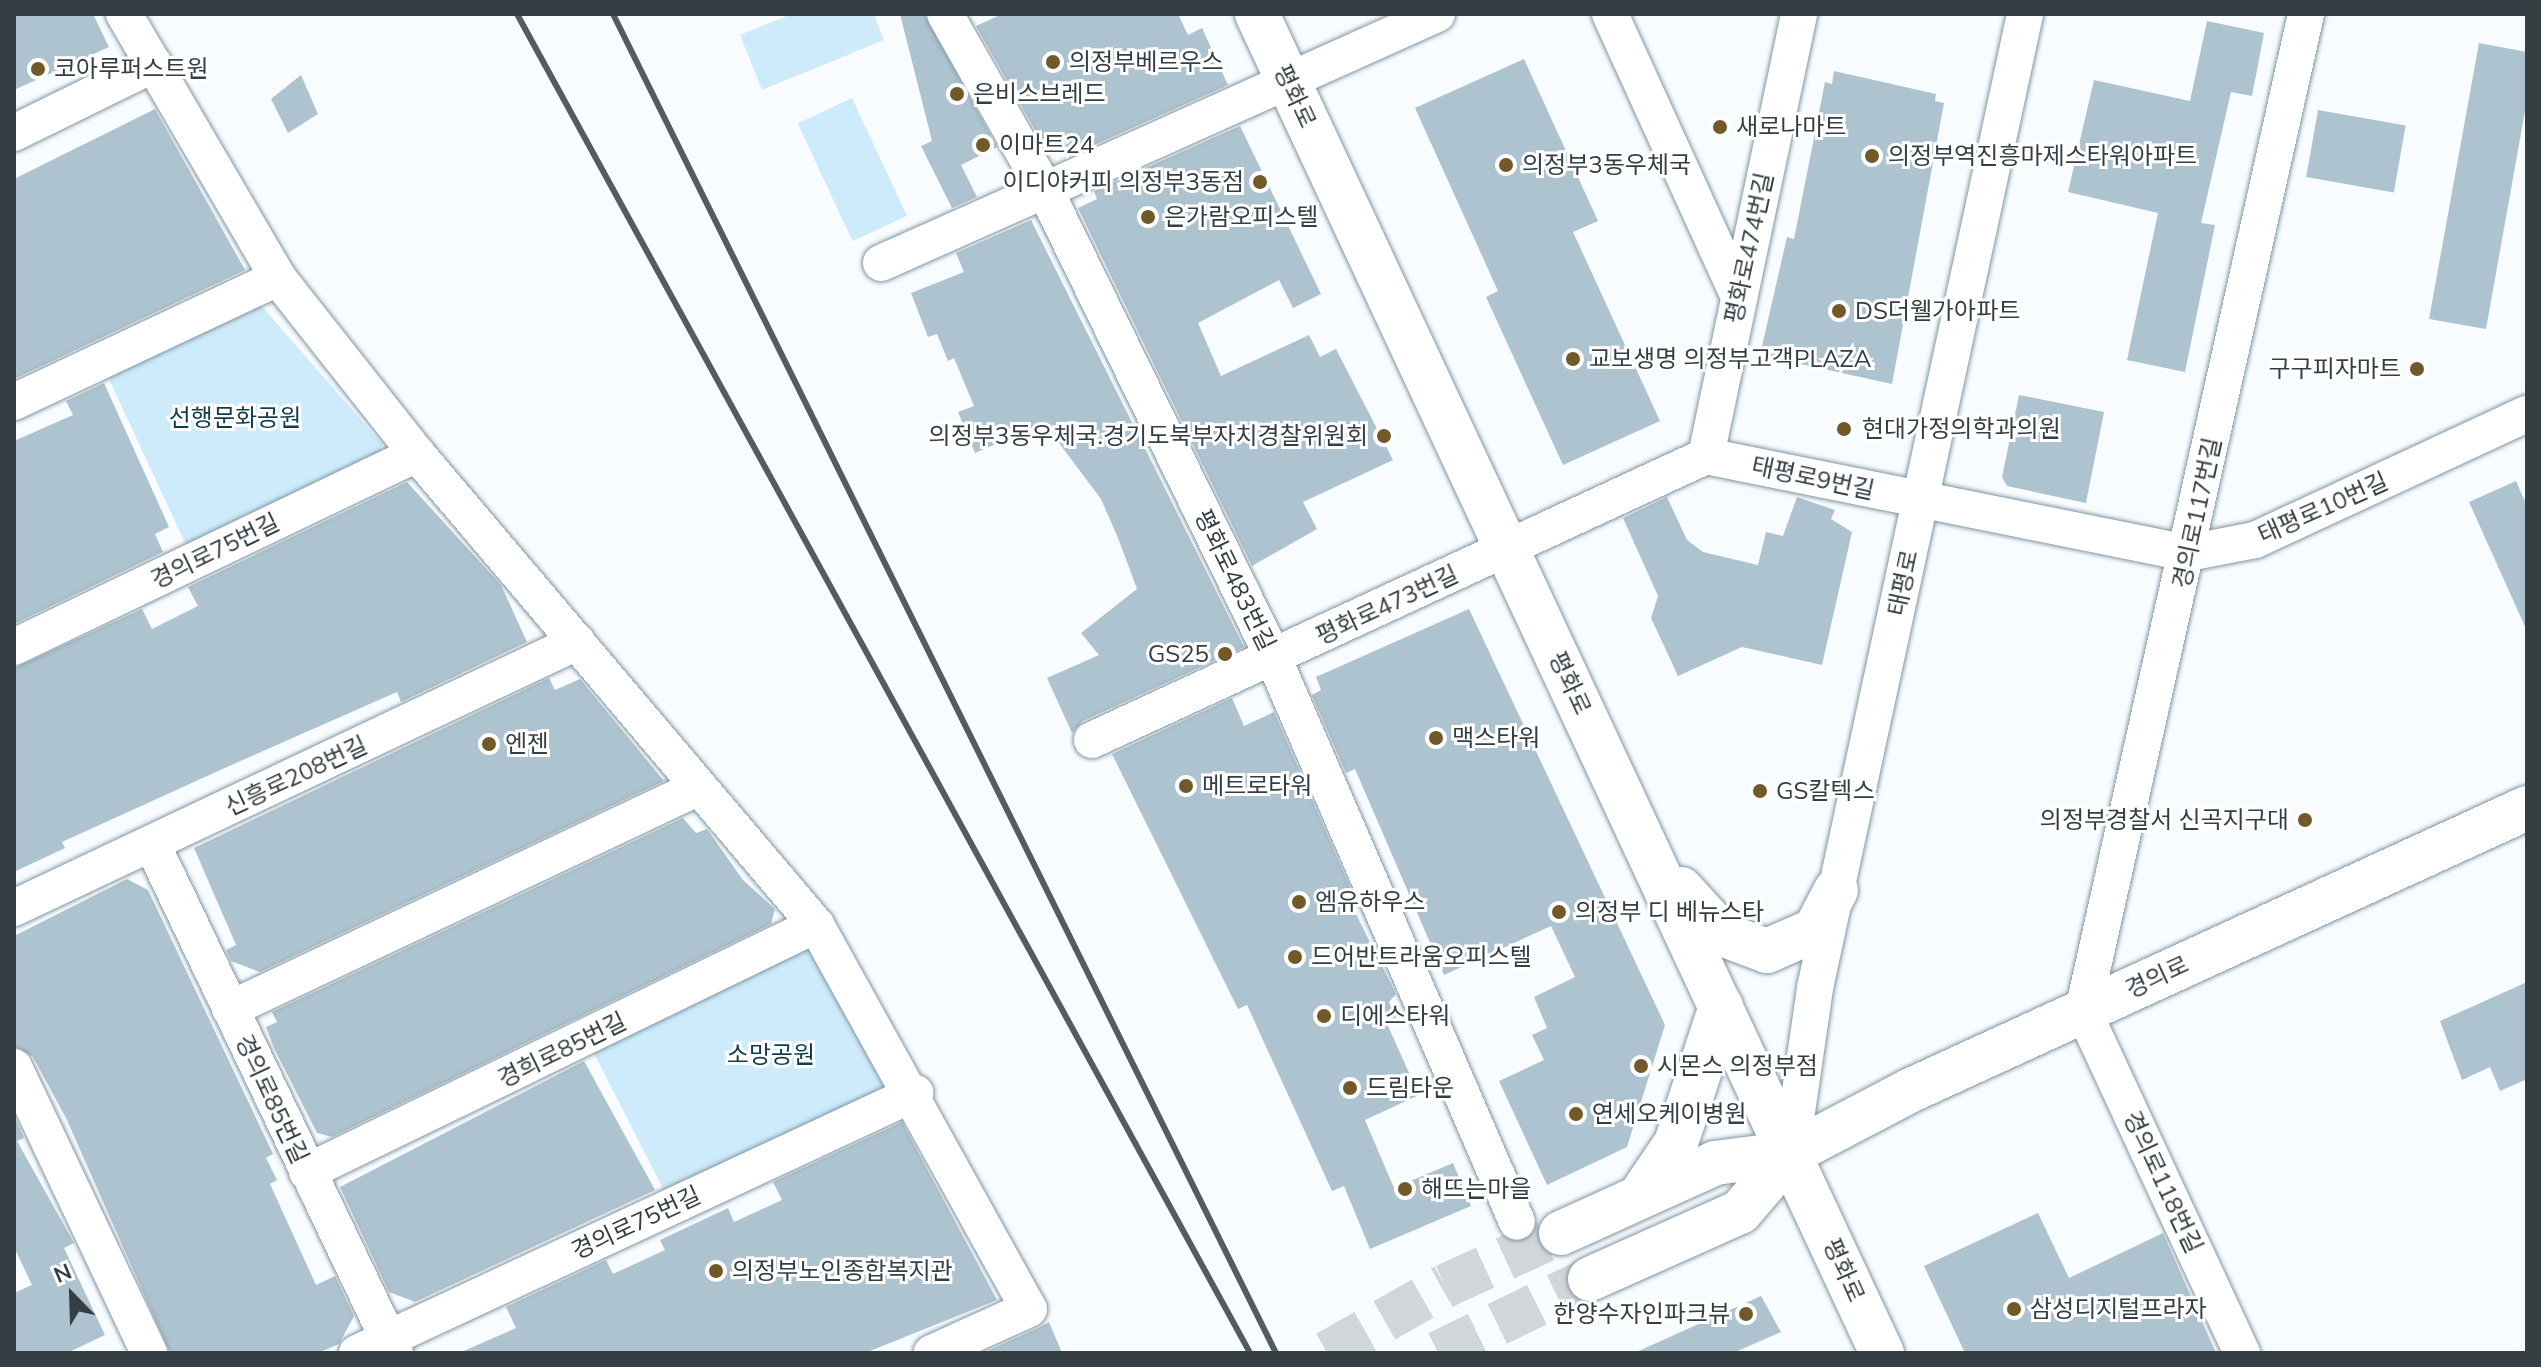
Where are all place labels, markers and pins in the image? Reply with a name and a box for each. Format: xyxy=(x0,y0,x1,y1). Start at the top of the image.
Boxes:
place label: 의정부베르우스 xyxy=(1069,48,1224,76)
marker: 의정부베르우스 xyxy=(1044,53,1062,71)
place label: 코아루퍼스트원 xyxy=(54,55,209,83)
marker: 코아루퍼스트원 xyxy=(29,60,47,78)
place label: 은비스브레드 xyxy=(973,80,1105,108)
marker: 은비스브레드 xyxy=(948,85,966,103)
place label: 새로나마트 xyxy=(1736,113,1846,141)
marker: 새로나마트 xyxy=(1711,118,1729,136)
place label: 이마트24 xyxy=(999,131,1094,159)
marker: 이마트24 xyxy=(974,136,992,154)
place label: 의정부역진흥마제스타워아파트 xyxy=(1888,142,2197,170)
marker: 의정부역진흥마제스타워아파트 xyxy=(1863,147,1881,165)
place label: 의정부3동우체국 xyxy=(1522,151,1691,179)
marker: 의정부3동우체국 xyxy=(1497,156,1515,174)
place label: 이디야커피 의정부3동점 xyxy=(1003,168,1244,196)
marker: 이디야커피 의정부3동점 xyxy=(1251,173,1269,191)
place label: 은가람오피스텔 xyxy=(1164,203,1319,231)
marker: 은가람오피스텔 xyxy=(1139,208,1157,226)
place label: DS더웰가아파트 xyxy=(1855,297,2020,325)
marker: DS더웰가아파트 xyxy=(1830,302,1848,320)
place label: 교보생명 의정부고객PLAZA xyxy=(1589,345,1871,373)
marker: 교보생명 의정부고객PLAZA xyxy=(1564,350,1582,368)
place label: 구구피자마트 xyxy=(2269,355,2401,383)
marker: 구구피자마트 xyxy=(2408,360,2426,378)
place label: 현대가정의학과의원 xyxy=(1862,415,2061,443)
marker: 현대가정의학과의원 xyxy=(1833,418,1855,440)
place label: 의정부3동우체국.경기도북부자치경찰위원회 xyxy=(929,422,1368,450)
marker: 의정부3동우체국.경기도북부자치경찰위원회 xyxy=(1375,427,1393,445)
place label: GS25 xyxy=(1148,640,1209,668)
marker: GS25 xyxy=(1216,645,1234,663)
place label: 맥스타워 xyxy=(1452,724,1540,752)
marker: 맥스타워 xyxy=(1427,729,1445,747)
place label: 엔젠 xyxy=(505,730,549,758)
marker: 엔젠 xyxy=(480,735,498,753)
place label: 메트로타워 xyxy=(1202,772,1312,800)
marker: 메트로타워 xyxy=(1177,777,1195,795)
place label: GS칼텍스 xyxy=(1776,777,1875,805)
marker: GS칼텍스 xyxy=(1751,782,1769,800)
place label: 의정부경찰서 신곡지구대 xyxy=(2040,806,2289,834)
marker: 의정부경찰서 신곡지구대 xyxy=(2296,811,2314,829)
place label: 엠유하우스 xyxy=(1315,888,1425,916)
marker: 엠유하우스 xyxy=(1290,893,1308,911)
place label: 의정부 디 베뉴스타 xyxy=(1575,898,1764,926)
marker: 의정부 디 베뉴스타 xyxy=(1550,903,1568,921)
place label: 드어반트라움오피스텔 xyxy=(1311,943,1532,971)
marker: 드어반트라움오피스텔 xyxy=(1286,948,1304,966)
place label: 디에스타워 xyxy=(1340,1002,1450,1030)
marker: 디에스타워 xyxy=(1315,1007,1333,1025)
place label: 시몬스 의정부점 xyxy=(1657,1052,1818,1080)
marker: 시몬스 의정부점 xyxy=(1632,1057,1650,1075)
place label: 드림타운 xyxy=(1366,1074,1454,1102)
marker: 드림타운 xyxy=(1341,1079,1359,1097)
place label: 연세오케이병원 xyxy=(1592,1100,1747,1128)
marker: 연세오케이병원 xyxy=(1567,1105,1585,1123)
place label: 해뜨는마을 xyxy=(1421,1175,1531,1203)
marker: 해뜨는마을 xyxy=(1396,1180,1414,1198)
place label: 의정부노인종합복지관 xyxy=(732,1257,953,1285)
marker: 의정부노인종합복지관 xyxy=(707,1262,725,1280)
place label: 삼성디지털프라자 xyxy=(2030,1295,2207,1323)
place label: 한양수자인파크뷰 xyxy=(1553,1300,1730,1328)
marker: 삼성디지털프라자 xyxy=(2005,1300,2023,1318)
marker: 한양수자인파크뷰 xyxy=(1737,1305,1755,1323)

